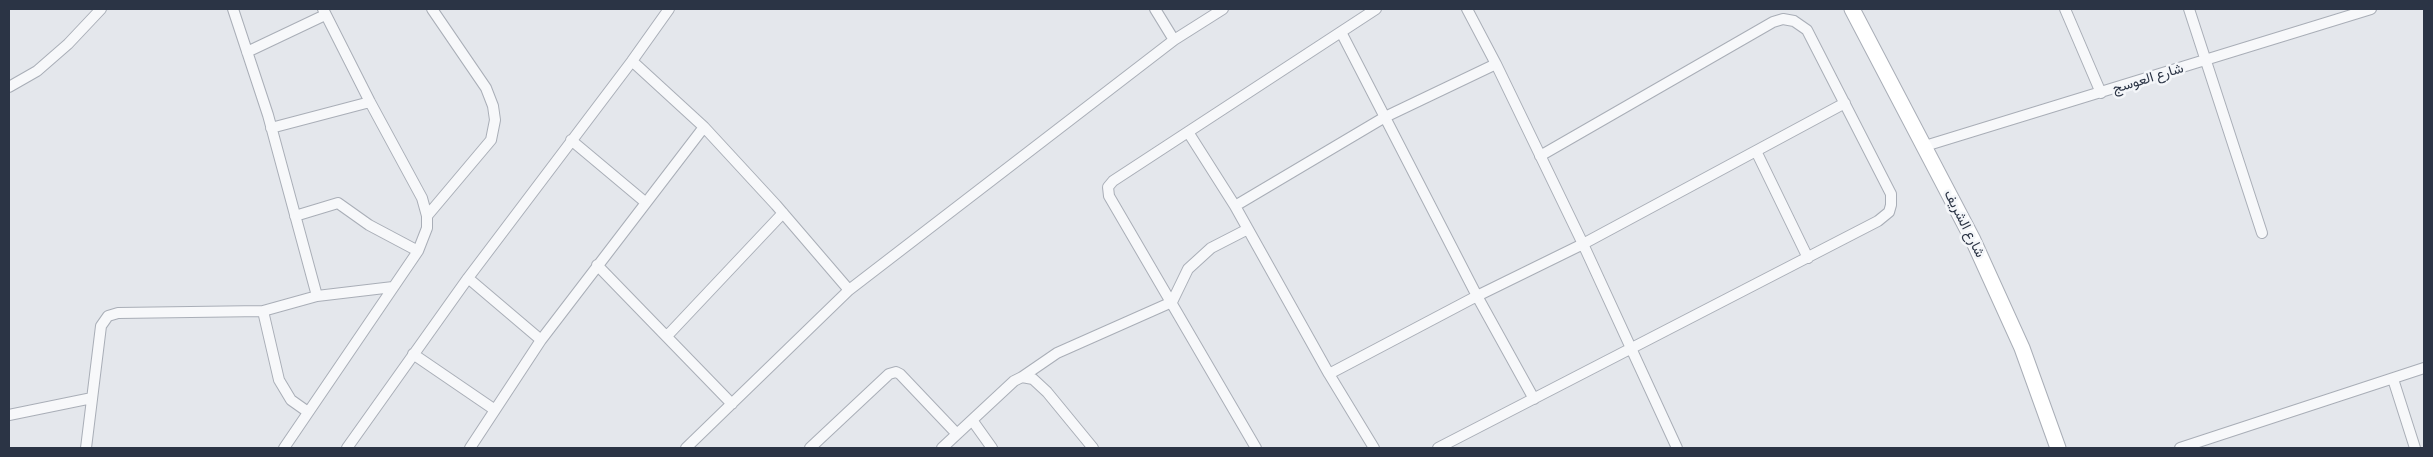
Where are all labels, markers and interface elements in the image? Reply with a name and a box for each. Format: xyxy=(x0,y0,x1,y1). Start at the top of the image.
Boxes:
street label: شارع العوسج xyxy=(2110,60,2186,98)
street label: شارع الشريف xyxy=(1940,188,1988,260)

